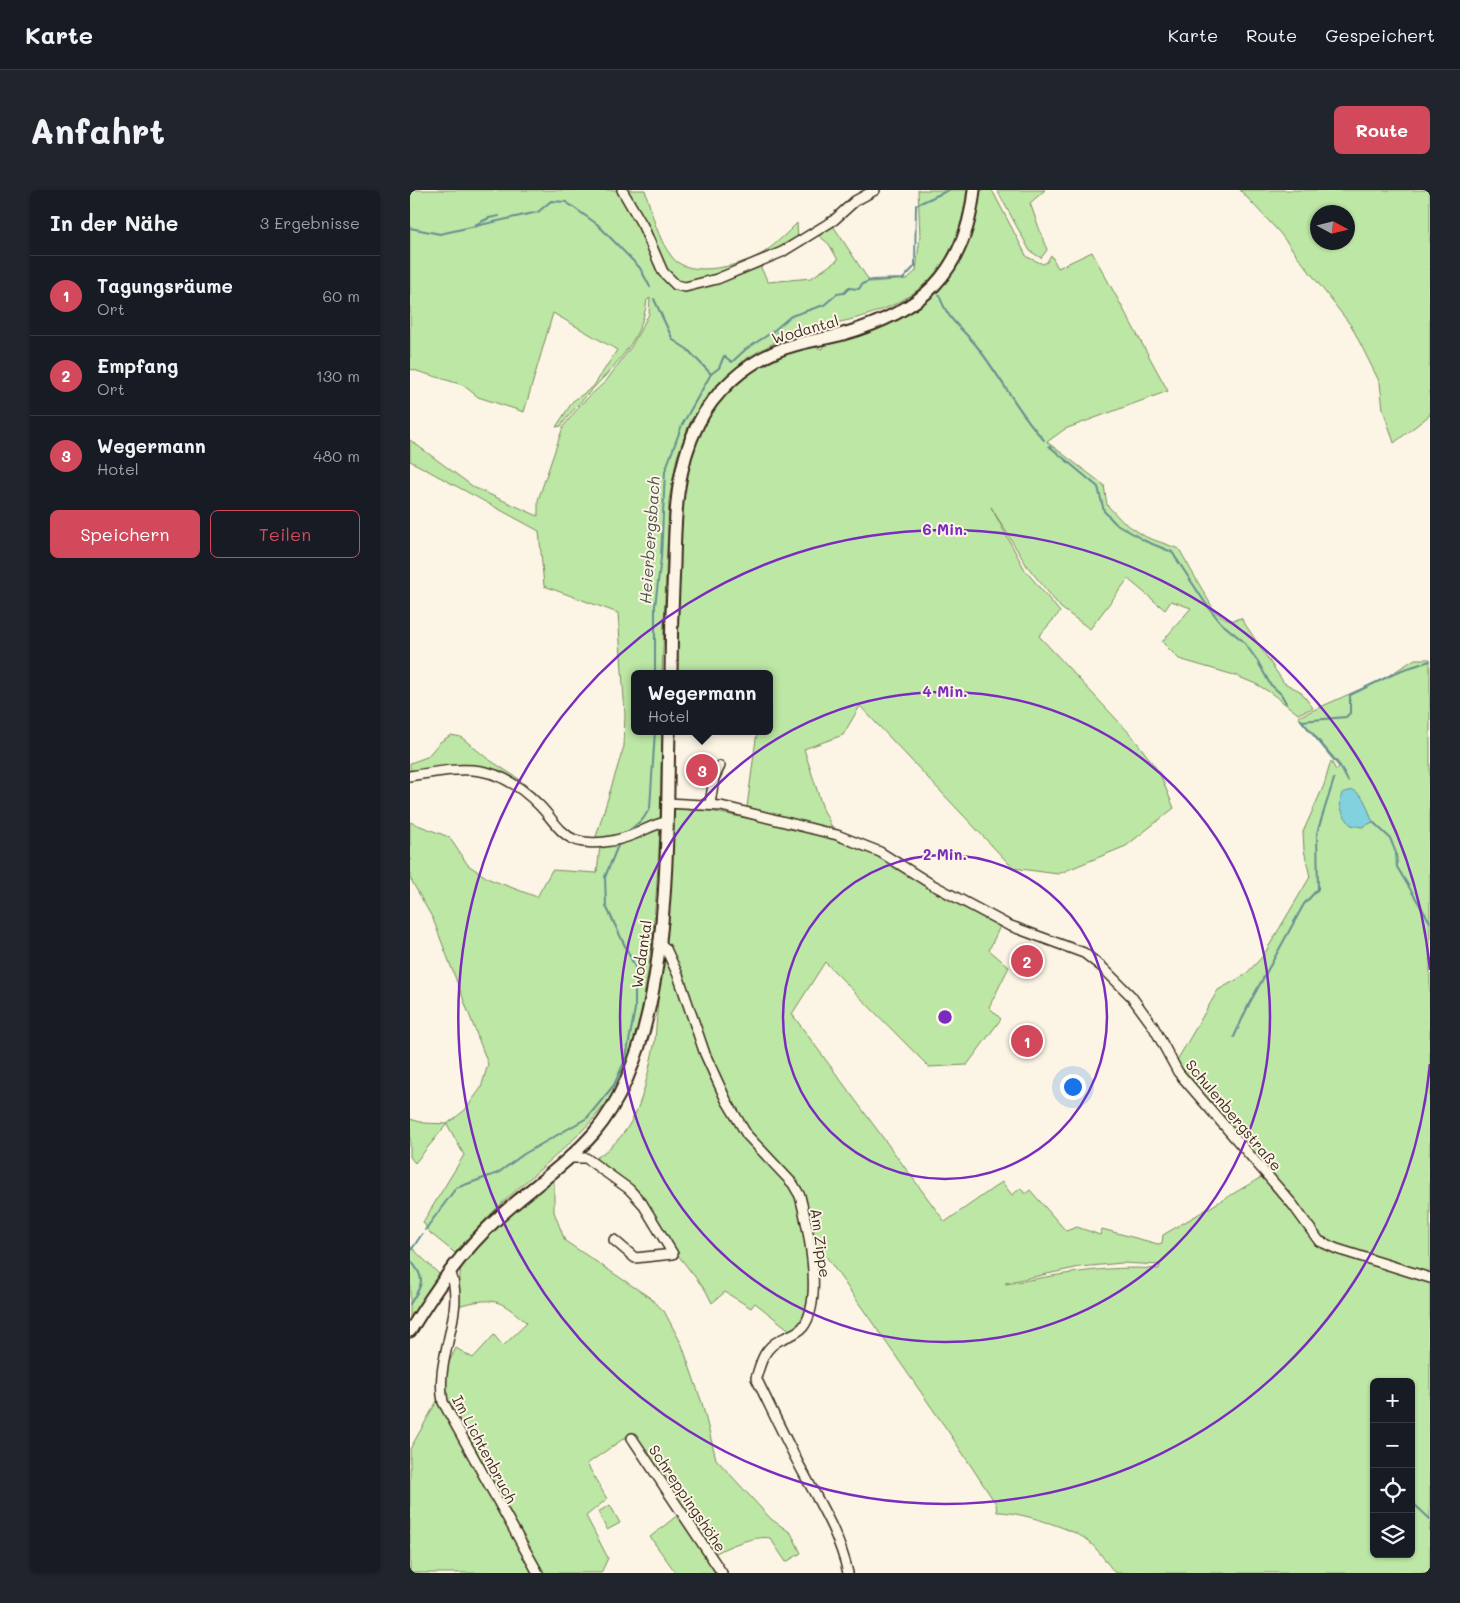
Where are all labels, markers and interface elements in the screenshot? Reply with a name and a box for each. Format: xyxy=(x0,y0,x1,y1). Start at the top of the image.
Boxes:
text: Karte xyxy=(25,19,93,50)
text: Karte xyxy=(1168,23,1218,47)
text: Route xyxy=(1246,23,1297,47)
text: Gespeichert xyxy=(1325,23,1435,47)
button: Route xyxy=(1334,106,1430,154)
text: Anfahrt xyxy=(30,107,165,153)
north arrow xyxy=(1310,205,1355,250)
text: In der Nähe xyxy=(50,209,178,236)
text: 3 Ergebnisse xyxy=(260,212,360,233)
text: Tagungsräume xyxy=(97,273,233,298)
text: 1 xyxy=(62,285,70,306)
text: 60 m xyxy=(323,285,360,306)
text: Ort xyxy=(97,298,125,319)
street label: Wodantal xyxy=(769,310,841,348)
text: Empfang xyxy=(97,353,178,378)
text: 2 xyxy=(62,365,70,386)
text: 130 m xyxy=(316,365,360,386)
text: Ort xyxy=(97,378,125,399)
text: Wegermann xyxy=(97,433,206,458)
text: 3 xyxy=(61,445,71,466)
text: 480 m xyxy=(313,445,360,466)
text: Hotel xyxy=(97,458,139,479)
water label: Heierbergsbach xyxy=(634,475,664,605)
button: Speichern xyxy=(50,510,200,558)
button: Teilen xyxy=(210,510,360,558)
text: 6 Min. xyxy=(923,519,967,539)
popup xyxy=(631,670,773,735)
text: Wegermann xyxy=(648,680,756,705)
text: 4 Min. xyxy=(922,681,968,701)
text: Hotel xyxy=(648,705,690,726)
pin: 3 xyxy=(686,751,718,789)
text: 2 Min. xyxy=(923,844,967,864)
street label: Wodantal xyxy=(626,918,656,990)
pin: 2 xyxy=(1011,942,1043,980)
centre of rings xyxy=(936,1008,954,1026)
pin: 1 xyxy=(1011,1022,1043,1060)
street label: Schulenbergstraße xyxy=(1181,1055,1287,1175)
your location xyxy=(1060,1074,1086,1100)
street label: Am Zippe xyxy=(806,1207,836,1279)
map controls xyxy=(1370,1378,1415,1558)
button: + xyxy=(1370,1378,1415,1423)
street label: Im Lichtenbruch xyxy=(448,1391,522,1507)
button: − xyxy=(1370,1423,1415,1468)
street label: Schreppingshöhe xyxy=(645,1441,731,1555)
button: locate xyxy=(1370,1468,1415,1513)
button: layers xyxy=(1370,1513,1415,1558)

